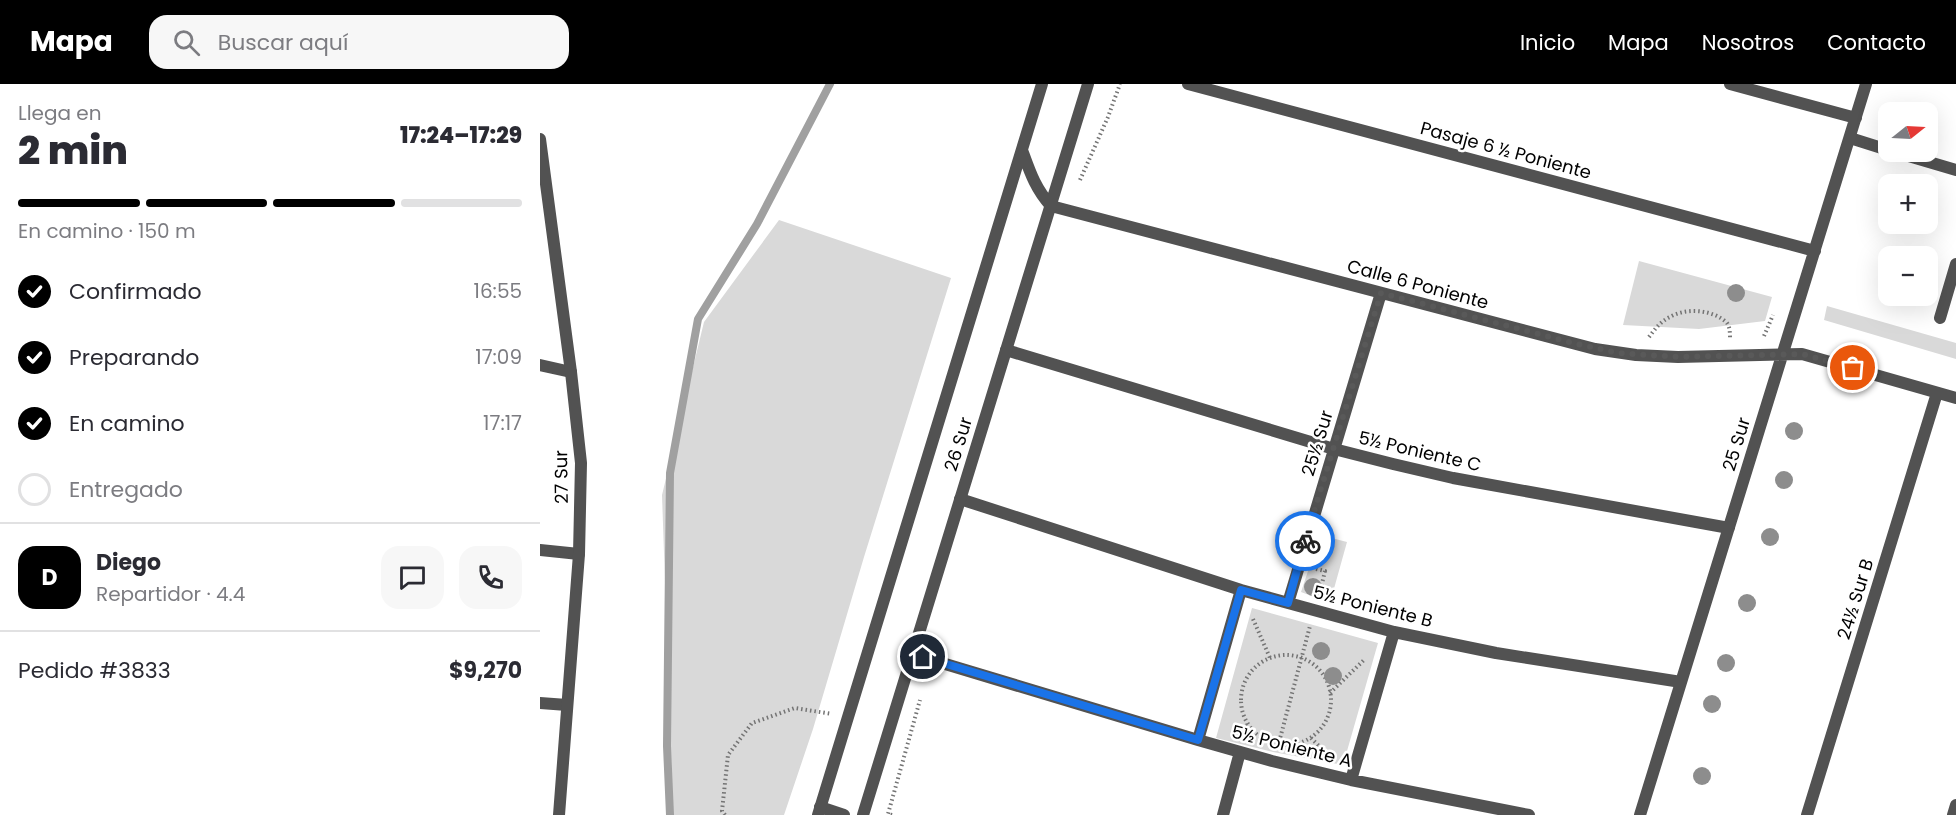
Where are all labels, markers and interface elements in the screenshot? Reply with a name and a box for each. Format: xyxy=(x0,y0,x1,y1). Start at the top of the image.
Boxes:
search box xyxy=(149,15,569,69)
text: Mapa xyxy=(30,22,113,61)
icon: search xyxy=(170,26,203,59)
text: Buscar aquí xyxy=(218,27,348,58)
text: Inicio xyxy=(1520,28,1575,57)
text: Mapa xyxy=(1608,28,1669,57)
text: Nosotros xyxy=(1702,28,1794,57)
text: Contacto xyxy=(1827,28,1926,57)
text: Llega en xyxy=(18,99,102,127)
north arrow xyxy=(1878,102,1938,162)
map controls xyxy=(1878,102,1938,306)
street label: Pasaje 6 ½ Poniente xyxy=(1418,115,1594,185)
text: 17:24–17:29 xyxy=(400,120,522,151)
text: 2 min xyxy=(18,123,128,178)
button: + xyxy=(1878,174,1938,234)
text: En camino · 150 m xyxy=(18,217,196,245)
button: − xyxy=(1878,246,1938,306)
street label: Calle 6 Poniente xyxy=(1345,253,1491,315)
icon: check xyxy=(18,275,51,308)
text: Confirmado xyxy=(69,276,202,307)
text: 16:55 xyxy=(474,277,522,305)
icon: check xyxy=(18,341,51,374)
text: Preparando xyxy=(69,342,199,373)
pin xyxy=(1827,342,1878,393)
text: 17:09 xyxy=(475,343,522,371)
icon: bag xyxy=(1836,351,1869,384)
icon: check xyxy=(18,407,51,440)
street label: 25½ Sur xyxy=(1295,407,1339,479)
text: En camino xyxy=(69,408,185,439)
text: 17:17 xyxy=(483,409,522,437)
street label: 26 Sur xyxy=(938,414,978,474)
street label: 25 Sur xyxy=(1716,414,1756,474)
street label: 5½ Poniente C xyxy=(1356,425,1484,477)
street label: 27 Sur xyxy=(548,450,574,504)
text: Entregado xyxy=(69,474,183,505)
courier xyxy=(1275,511,1335,571)
icon: bike xyxy=(1289,525,1322,558)
button: chat xyxy=(381,546,444,609)
button: phone xyxy=(459,546,522,609)
text: Diego xyxy=(96,547,161,578)
street label: 24½ Sur B xyxy=(1831,556,1879,642)
text: D xyxy=(42,562,58,593)
street label: 5½ Poniente B xyxy=(1311,579,1435,633)
text: Repartidor · 4.4 xyxy=(96,580,245,608)
pin xyxy=(897,631,948,682)
icon: home xyxy=(906,640,939,673)
text: Pedido #3833 xyxy=(18,655,171,686)
text: $9,270 xyxy=(449,655,522,686)
street label: 5½ Poniente A xyxy=(1229,719,1355,773)

